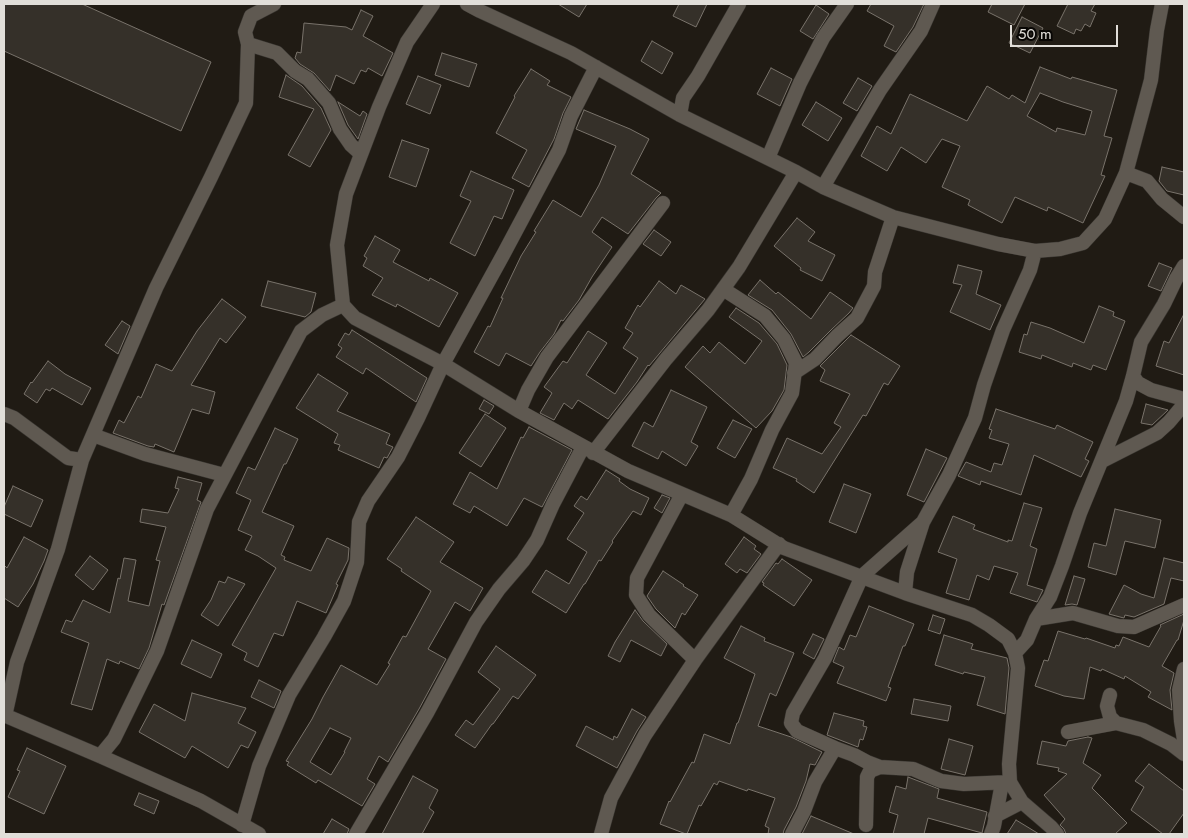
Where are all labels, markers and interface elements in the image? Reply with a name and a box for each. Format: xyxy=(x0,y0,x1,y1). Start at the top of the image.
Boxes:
scale bar xyxy=(1013,15,1120,47)
text: 50 m xyxy=(1018,23,1052,45)

